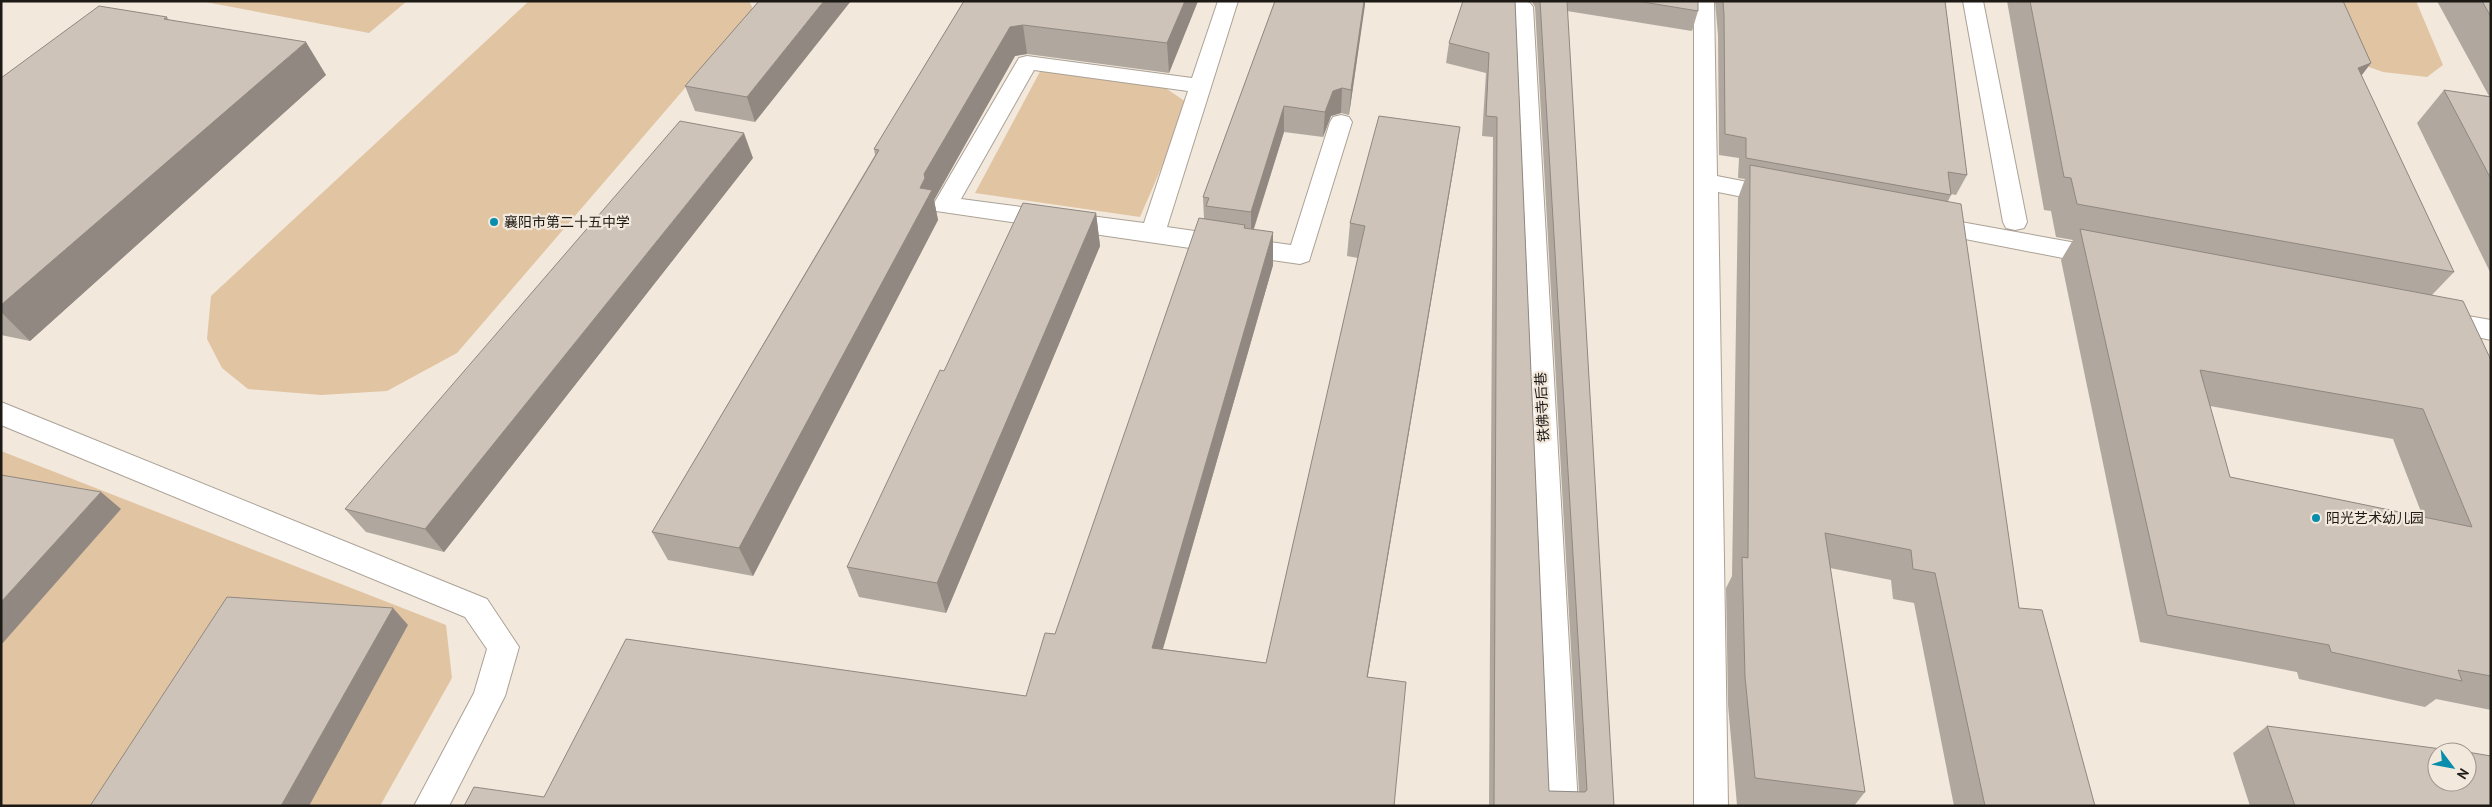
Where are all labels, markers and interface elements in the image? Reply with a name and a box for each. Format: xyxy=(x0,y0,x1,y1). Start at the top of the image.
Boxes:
place label: 襄阳市第二十五中学 xyxy=(504,213,630,231)
marker: 襄阳市第二十五中学 xyxy=(488,216,500,228)
street label: 铁佛寺后巷 xyxy=(1531,372,1553,442)
place label: 阳光艺术幼儿园 xyxy=(2326,509,2424,527)
marker: 阳光艺术幼儿园 xyxy=(2310,512,2322,524)
north arrow xyxy=(2427,742,2477,792)
text: N xyxy=(2453,765,2473,783)

